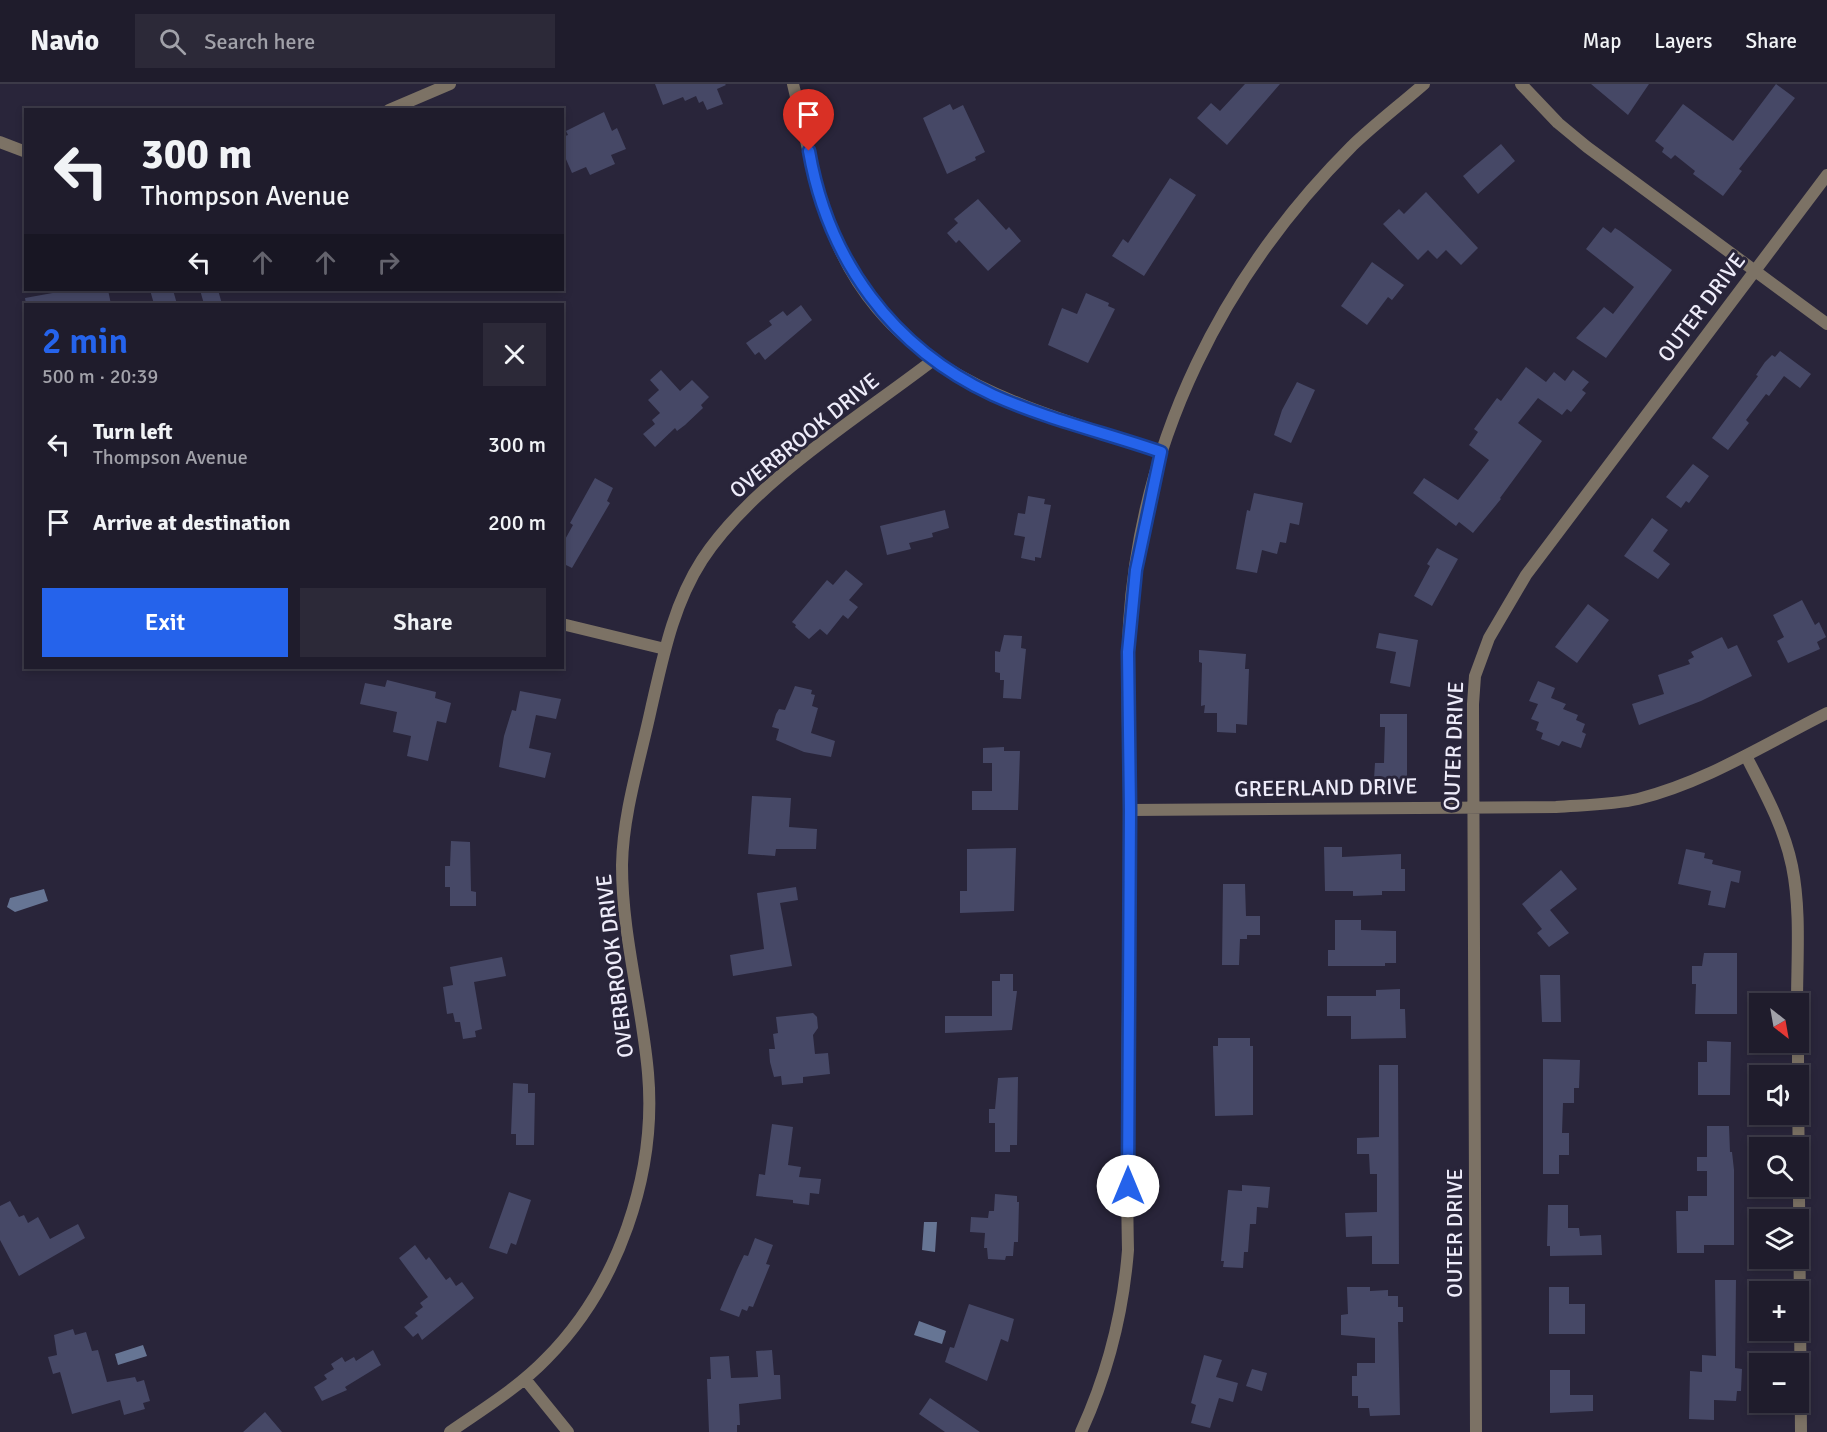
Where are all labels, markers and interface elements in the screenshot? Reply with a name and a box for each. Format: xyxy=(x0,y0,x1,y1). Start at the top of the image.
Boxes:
search box xyxy=(135,14,555,68)
text: Navio xyxy=(30,24,99,58)
icon: search xyxy=(156,25,189,58)
text: Search here xyxy=(204,28,315,55)
text: Map xyxy=(1583,28,1621,54)
text: Layers xyxy=(1654,28,1712,54)
text: Share xyxy=(1745,28,1797,54)
pin xyxy=(783,89,834,151)
icon: arrive xyxy=(792,98,825,131)
text: 300 m xyxy=(141,129,252,180)
icon: left xyxy=(42,132,120,210)
text: Thompson Avenue xyxy=(141,180,350,213)
icon: left xyxy=(183,246,216,279)
icon: ahead xyxy=(246,246,279,279)
icon: ahead xyxy=(309,246,342,279)
icon: right xyxy=(372,246,405,279)
street label: OUTER DRIVE xyxy=(1652,247,1751,367)
text: 2 min xyxy=(42,319,128,364)
button: close xyxy=(483,323,546,386)
text: 500 m · 20:39 xyxy=(42,364,158,389)
street label: OVERBROOK DRIVE xyxy=(724,367,885,504)
text: Turn left xyxy=(93,418,173,445)
icon: left xyxy=(42,428,75,461)
text: 300 m xyxy=(488,431,546,458)
text: Thompson Avenue xyxy=(93,445,248,470)
icon: arrive xyxy=(42,506,75,539)
text: Arrive at destination xyxy=(93,509,290,536)
text: 200 m xyxy=(488,509,546,536)
button: Exit xyxy=(42,588,288,657)
button: Share xyxy=(300,588,546,657)
street label: OUTER DRIVE xyxy=(1438,681,1469,811)
street label: GREERLAND DRIVE xyxy=(1234,772,1418,803)
street label: OVERBROOK DRIVE xyxy=(590,873,639,1059)
north arrow xyxy=(1749,993,1809,1053)
map controls xyxy=(1749,993,1809,1413)
button: sound xyxy=(1749,1065,1809,1125)
button: search xyxy=(1749,1137,1809,1197)
position arrow xyxy=(1096,1154,1160,1218)
street label: OUTER DRIVE xyxy=(1441,1168,1468,1298)
button: layers xyxy=(1749,1209,1809,1269)
button: + xyxy=(1749,1281,1809,1341)
button: − xyxy=(1749,1353,1809,1413)

